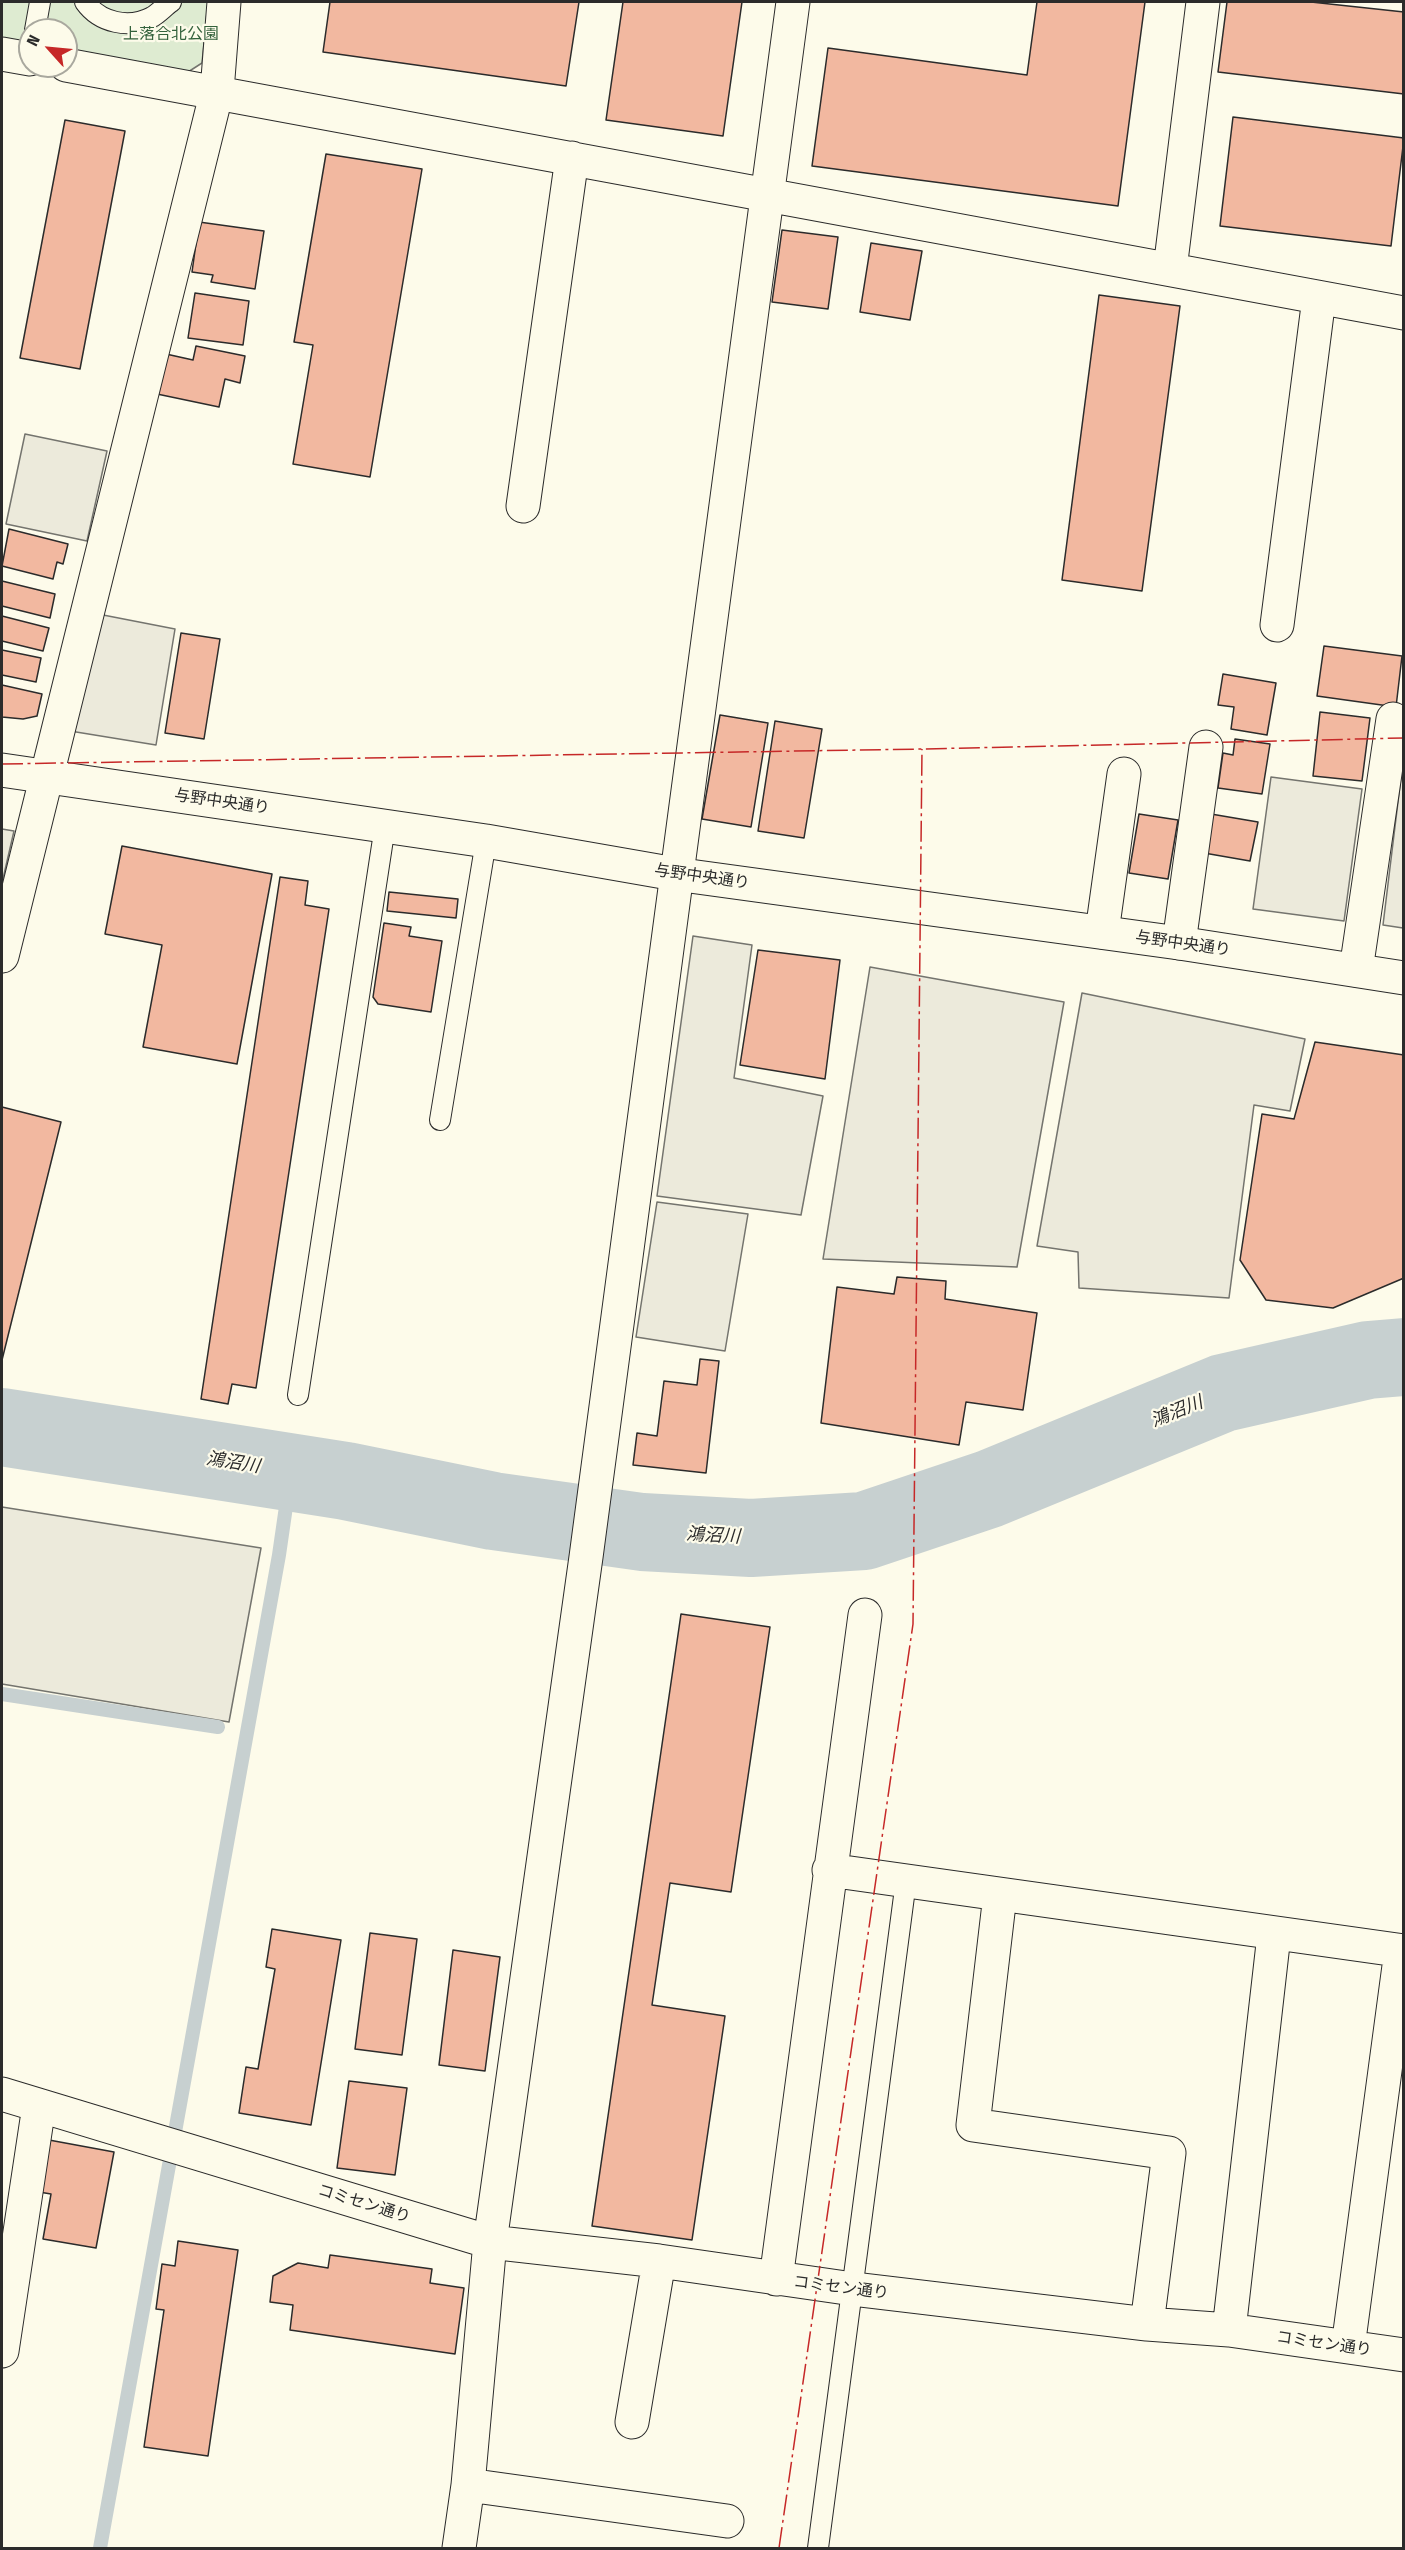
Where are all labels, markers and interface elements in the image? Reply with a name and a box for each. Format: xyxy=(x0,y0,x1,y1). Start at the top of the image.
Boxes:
north arrow xyxy=(18,18,78,78)
park label: 上落合北公園 xyxy=(123,25,219,45)
text: N xyxy=(23,32,44,49)
street label: 与野中央通り xyxy=(173,786,271,818)
street label: 与野中央通り xyxy=(653,861,751,893)
street label: 与野中央通り xyxy=(1134,928,1232,960)
water label: 鴻沼川 xyxy=(1148,1392,1206,1432)
water label: 鴻沼川 xyxy=(205,1448,261,1478)
water label: 鴻沼川 xyxy=(685,1524,741,1548)
street label: コミセン通り xyxy=(315,2181,413,2227)
street label: コミセン通り xyxy=(792,2273,890,2303)
street label: コミセン通り xyxy=(1275,2328,1373,2360)

